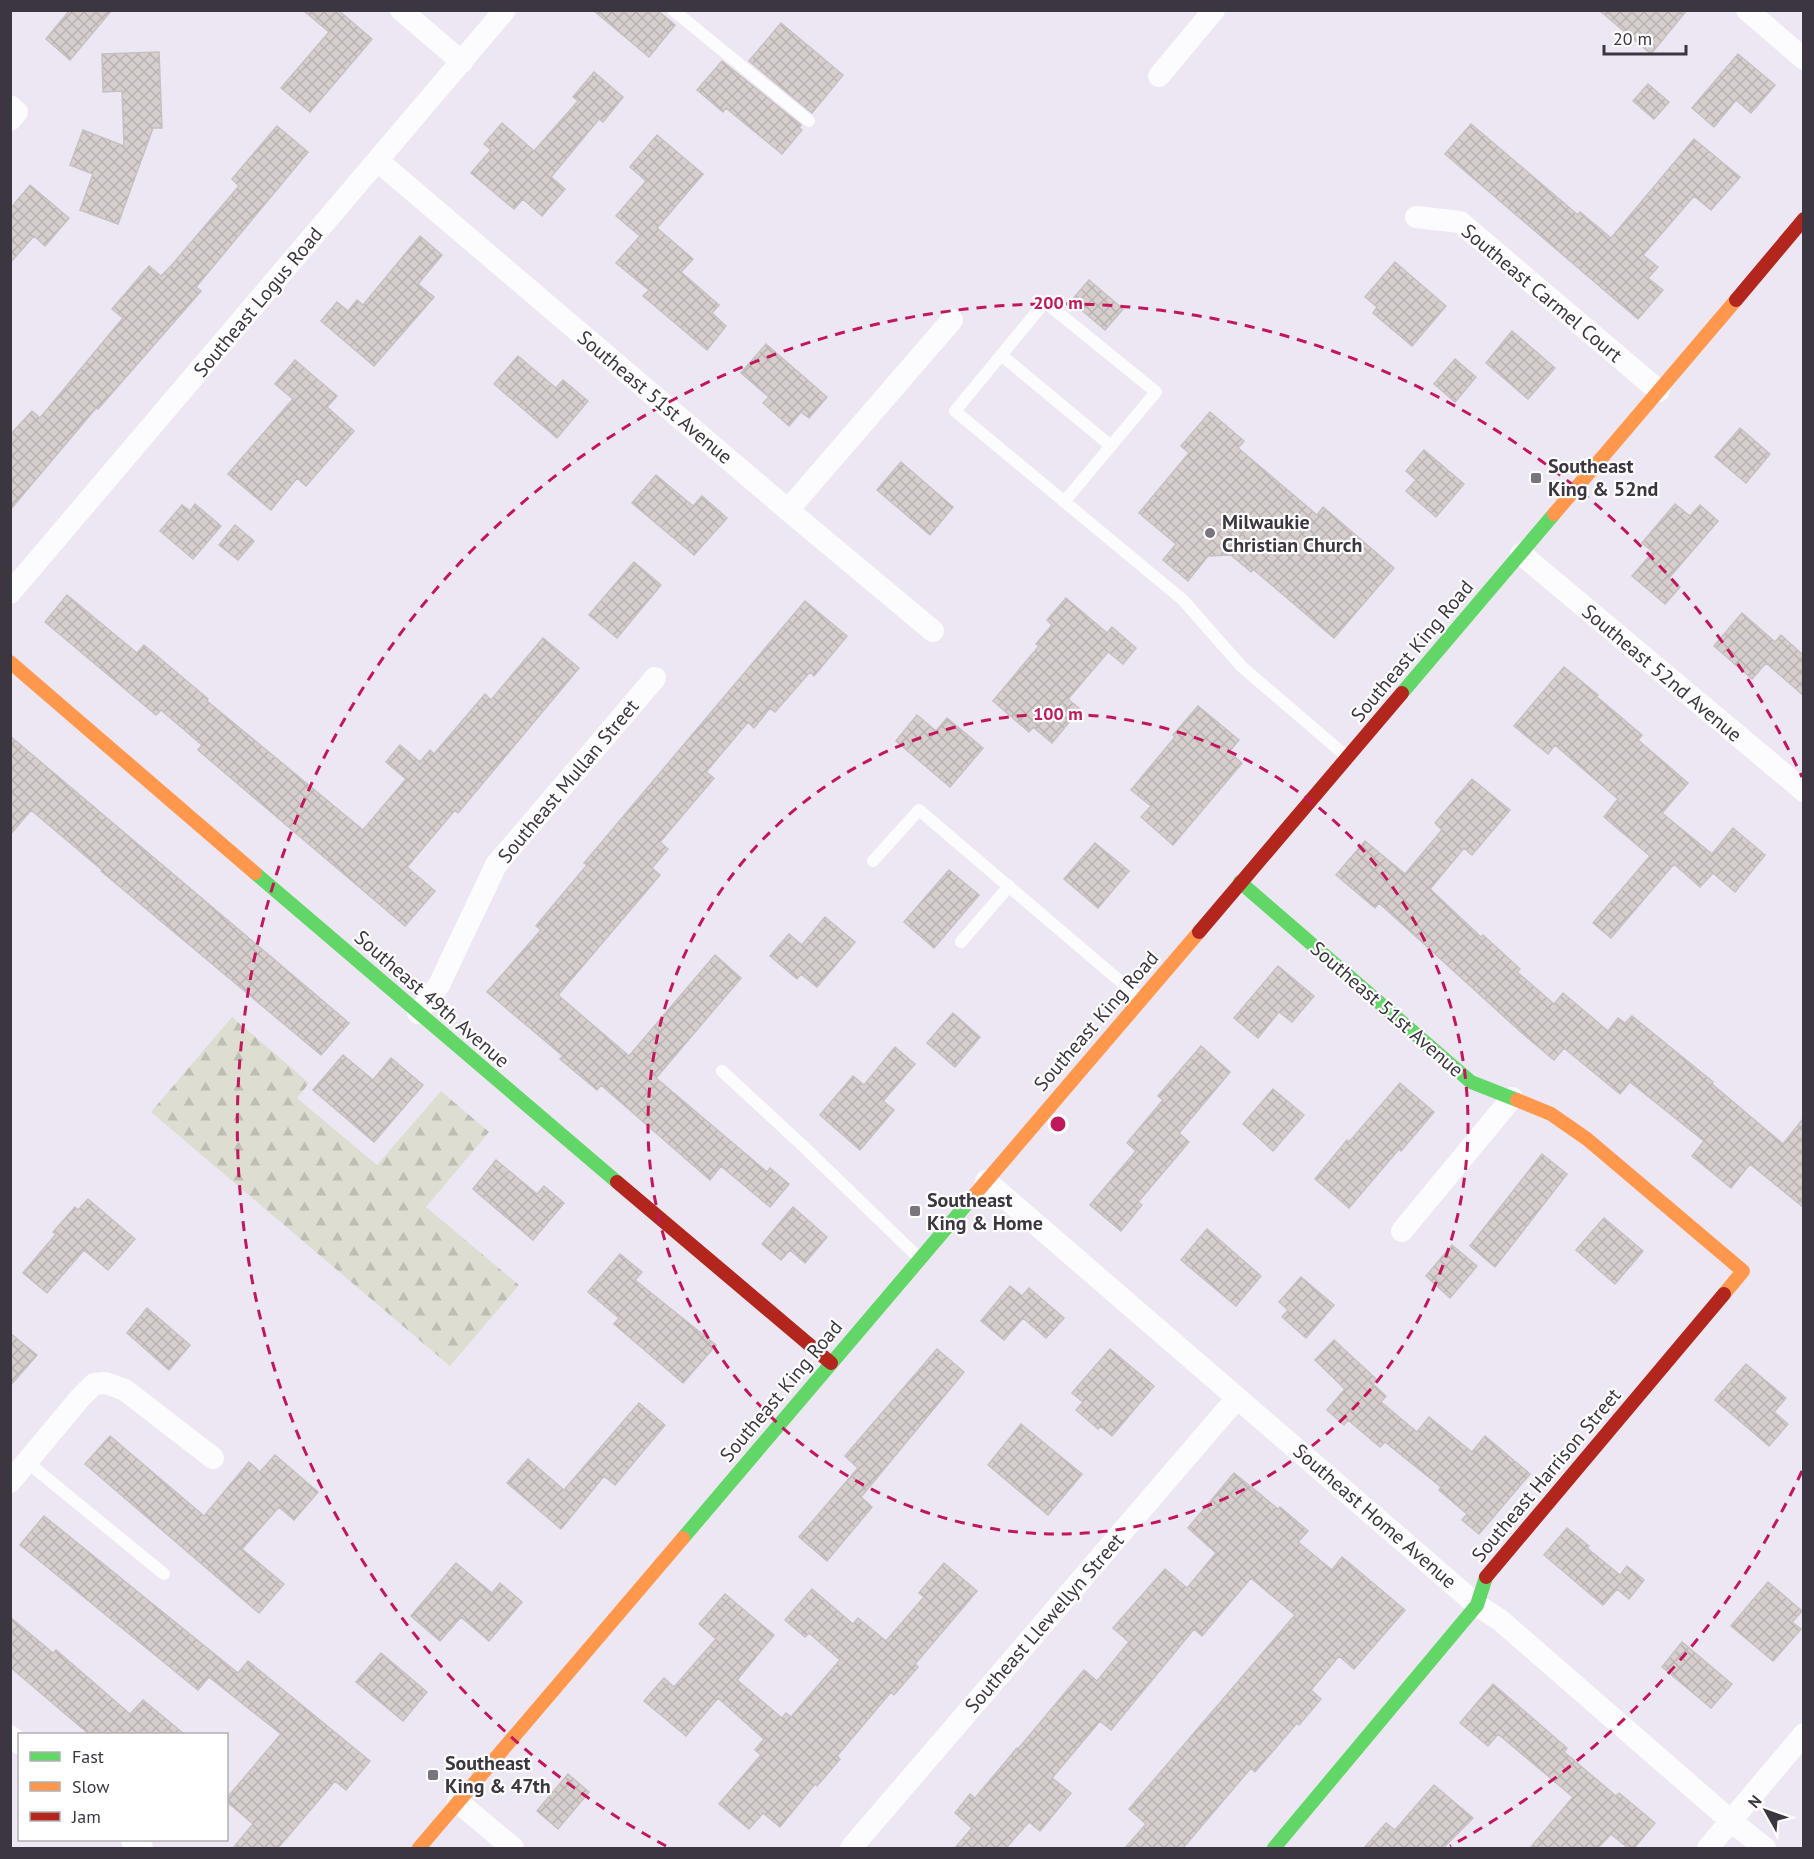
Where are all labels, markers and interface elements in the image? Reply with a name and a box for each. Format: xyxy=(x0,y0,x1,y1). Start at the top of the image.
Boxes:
scale bar xyxy=(1604,18,1686,56)
text: 20 m xyxy=(1613,27,1652,50)
street label: Southeast Carmel Court xyxy=(1456,218,1628,368)
street label: Southeast Logus Road xyxy=(188,222,328,382)
text: 200 m xyxy=(1033,291,1083,314)
street label: Southeast 51st Avenue xyxy=(572,324,738,470)
place label: Southeast King & 52nd xyxy=(1548,453,1658,502)
marker: Southeast King & 52nd xyxy=(1529,471,1543,485)
place label: Milwaukie Christian Church xyxy=(1222,509,1362,558)
marker: Milwaukie Christian Church xyxy=(1203,526,1217,540)
street label: Southeast King Road xyxy=(1345,575,1479,727)
street label: Southeast 52nd Avenue xyxy=(1577,598,1747,748)
street label: Southeast Mullan Street xyxy=(492,694,644,868)
text: 100 m xyxy=(1033,702,1083,725)
street label: Southeast 49th Avenue xyxy=(349,925,515,1073)
street label: Southeast 51st Avenue xyxy=(1305,935,1469,1083)
street label: Southeast King Road xyxy=(1028,946,1164,1096)
centre of rings xyxy=(1048,1114,1068,1134)
place label: Southeast King & Home xyxy=(927,1187,1043,1236)
marker: Southeast King & Home xyxy=(908,1204,922,1218)
street label: Southeast King Road xyxy=(714,1315,848,1467)
street label: Southeast Harrison Street xyxy=(1466,1382,1627,1567)
street label: Southeast Home Avenue xyxy=(1288,1438,1462,1594)
street label: Southeast Llewellyn Street xyxy=(959,1528,1129,1718)
legend xyxy=(18,1733,228,1841)
text: Fast xyxy=(72,1745,104,1768)
place label: Southeast King & 47th xyxy=(445,1750,551,1799)
marker: Southeast King & 47th xyxy=(426,1768,440,1782)
text: Slow xyxy=(72,1775,110,1798)
north arrow xyxy=(1736,1781,1796,1841)
text: N xyxy=(1743,1791,1766,1812)
text: Jam xyxy=(71,1805,101,1828)

